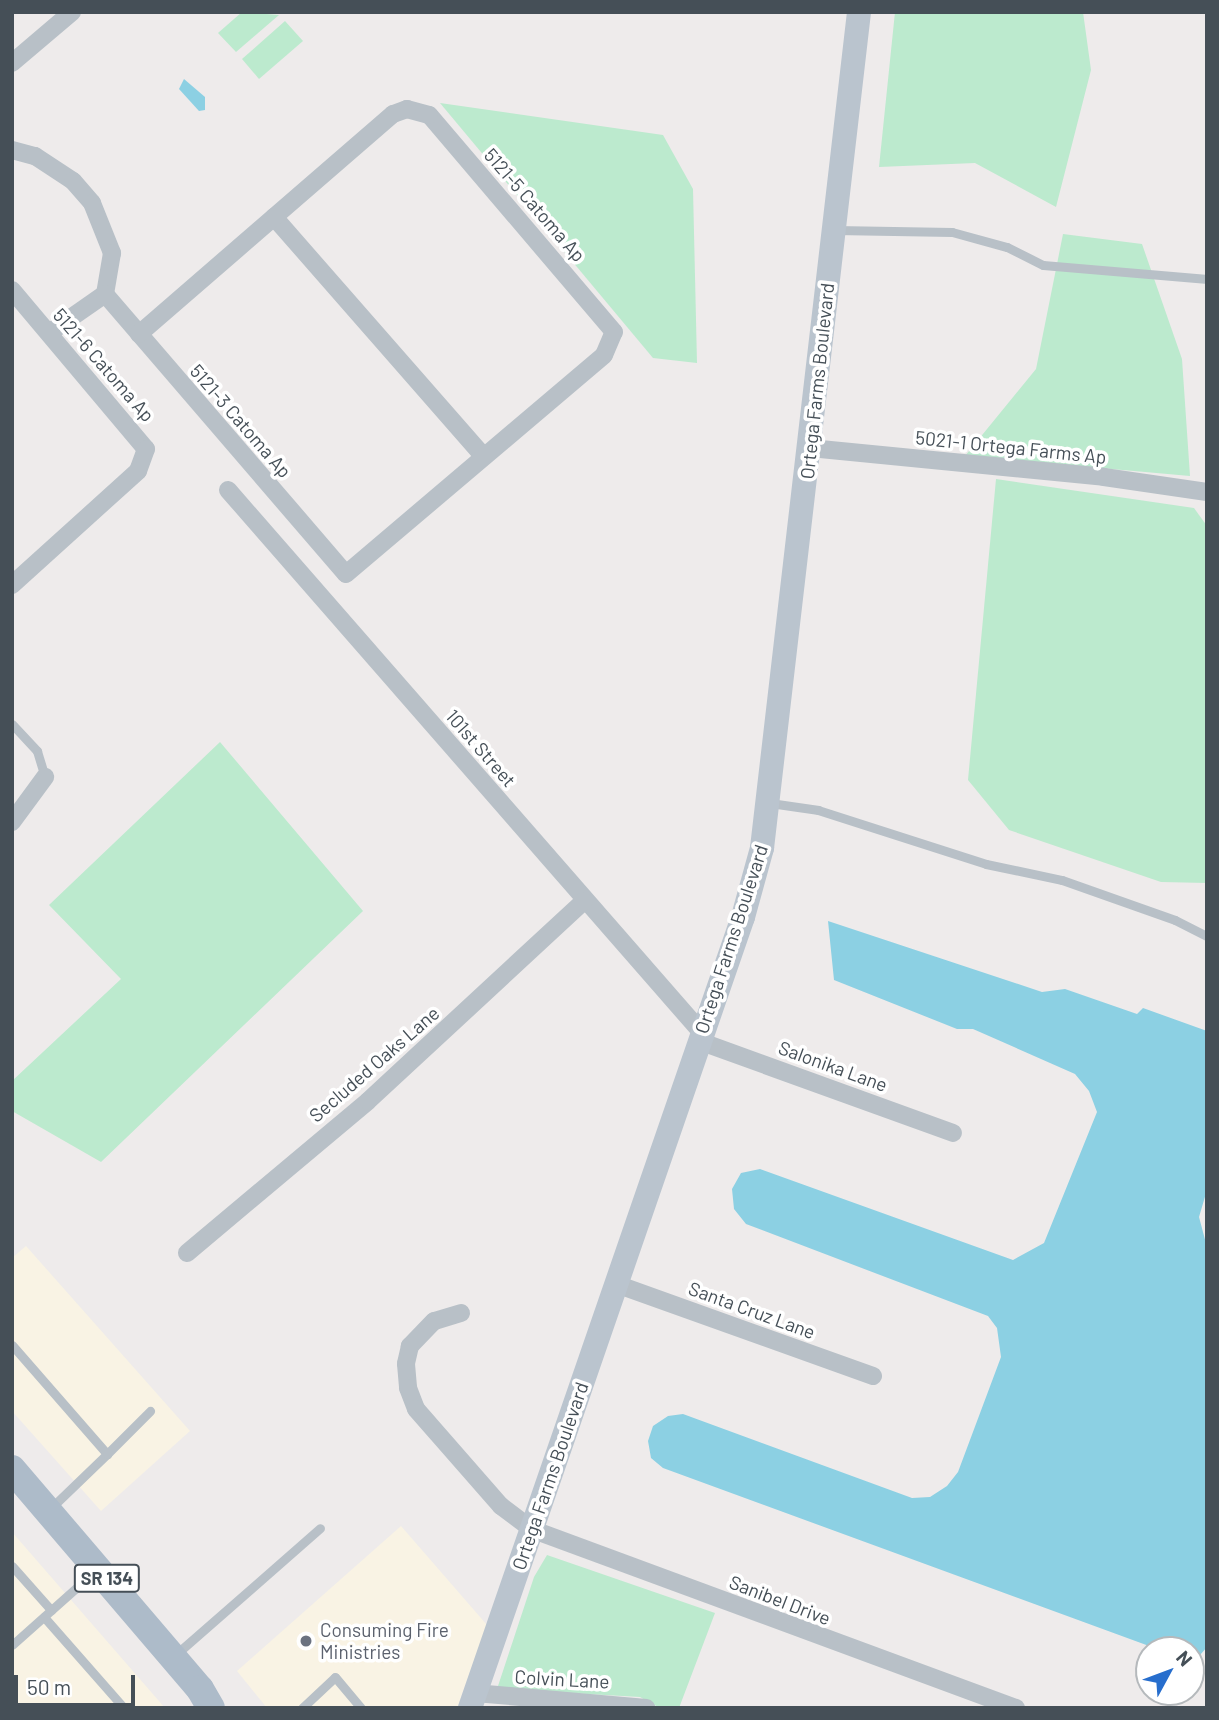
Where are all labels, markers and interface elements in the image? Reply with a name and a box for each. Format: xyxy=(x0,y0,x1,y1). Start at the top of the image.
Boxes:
street label: 5121-5 Catoma Ap xyxy=(480,144,590,266)
street label: Ortega Farms Boulevard xyxy=(795,282,839,480)
street label: 5121-6 Catoma Ap xyxy=(49,304,159,426)
street label: 5121-3 Catoma Ap xyxy=(186,360,296,482)
street label: 5021-1 Ortega Farms Ap xyxy=(914,426,1108,468)
street label: 101st Street xyxy=(441,705,521,791)
street label: Ortega Farms Boulevard xyxy=(690,842,772,1036)
street label: Secluded Oaks Lane xyxy=(304,1001,444,1127)
street label: Salonika Lane xyxy=(775,1036,891,1096)
street label: Santa Cruz Lane xyxy=(686,1277,818,1343)
street label: Ortega Farms Boulevard xyxy=(507,1379,593,1573)
road number: SR 134 xyxy=(74,1563,140,1592)
street label: Sanibel Drive xyxy=(726,1570,834,1630)
place label: Consuming Fire Ministries xyxy=(320,1619,449,1663)
marker: Consuming Fire Ministries xyxy=(298,1633,314,1649)
north arrow xyxy=(1135,1636,1205,1706)
text: N xyxy=(1172,1646,1198,1671)
scale bar xyxy=(18,1660,138,1704)
street label: Colvin Lane xyxy=(514,1665,610,1693)
text: 50 m xyxy=(27,1674,71,1699)

